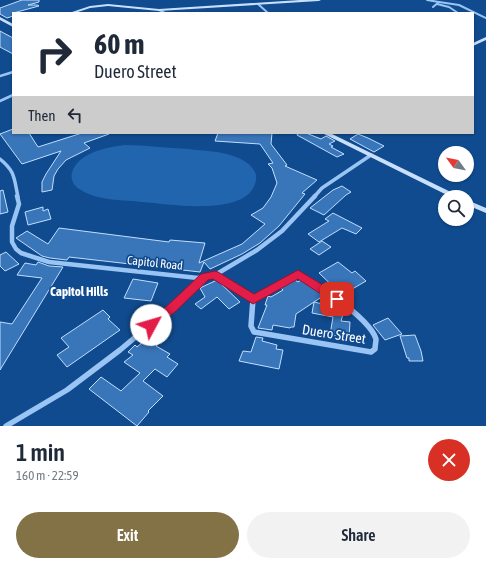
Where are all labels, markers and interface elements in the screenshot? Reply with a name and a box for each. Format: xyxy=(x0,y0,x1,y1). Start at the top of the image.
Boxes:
icon: right xyxy=(28,28,80,80)
text: 60 m xyxy=(94,28,144,60)
text: Duero Street xyxy=(94,61,177,82)
icon: left xyxy=(64,104,86,126)
text: Then xyxy=(28,107,56,124)
north arrow xyxy=(438,146,474,182)
map controls xyxy=(438,146,474,226)
button: search xyxy=(438,190,474,226)
street label: Capitol Road xyxy=(126,253,184,273)
pin xyxy=(320,282,354,316)
district label: Capitol Hills xyxy=(50,284,108,299)
icon: arrive xyxy=(326,288,348,310)
position arrow xyxy=(130,304,172,346)
street label: Duero Street xyxy=(301,321,367,347)
text: 1 min xyxy=(16,439,65,466)
button: close xyxy=(428,439,470,481)
text: 160 m · 22:59 xyxy=(16,468,79,483)
button: Exit xyxy=(16,512,239,558)
button: Share xyxy=(247,512,470,558)

